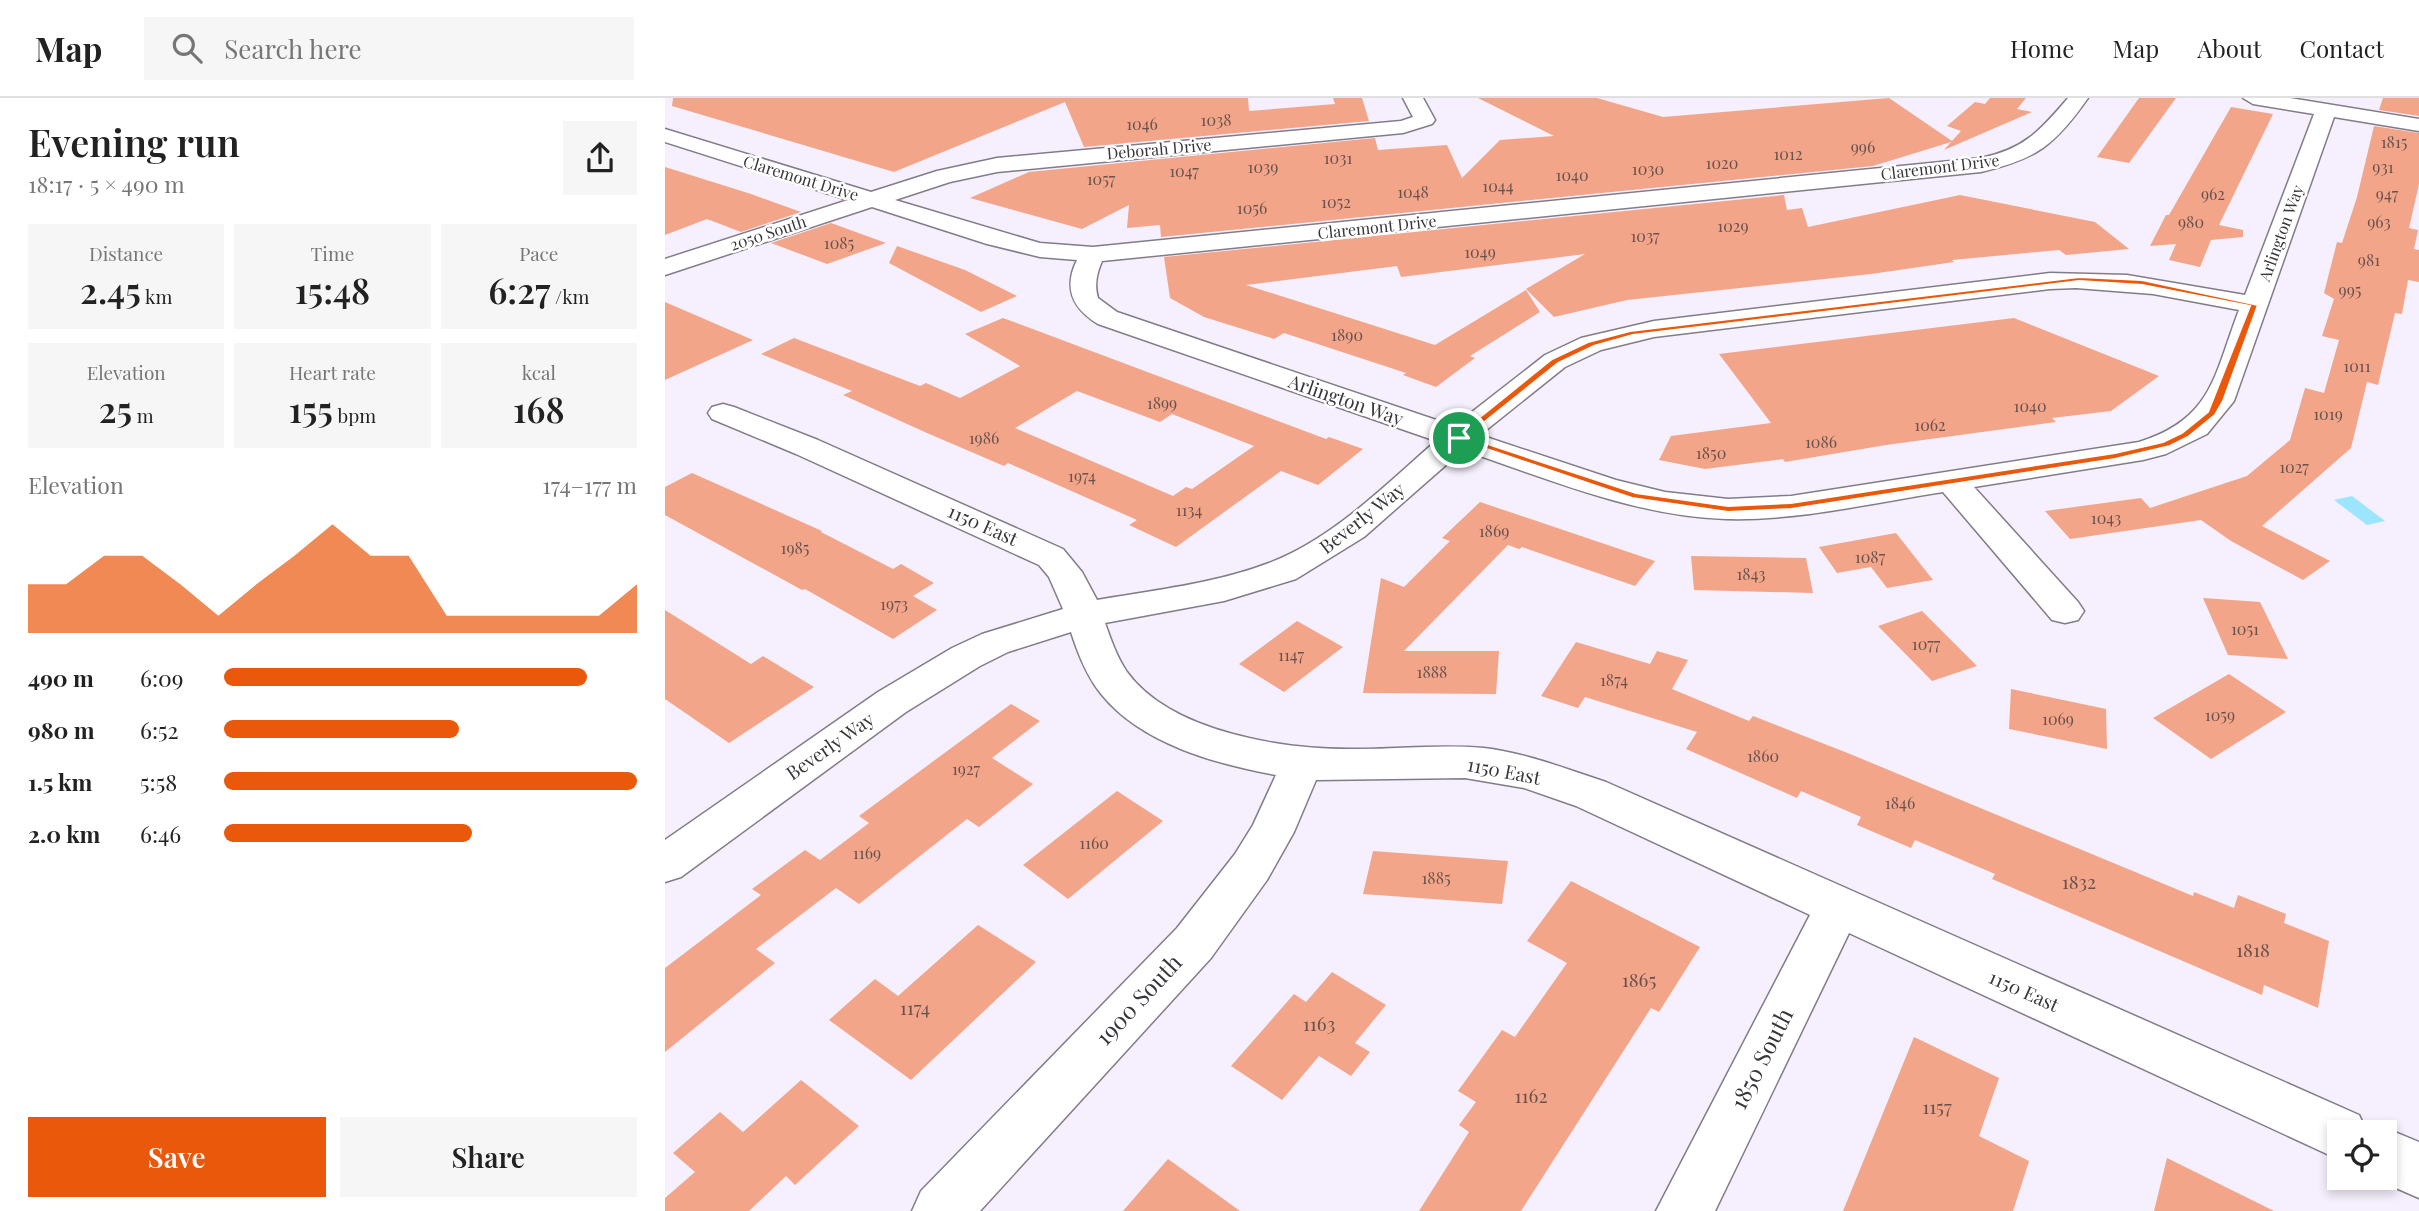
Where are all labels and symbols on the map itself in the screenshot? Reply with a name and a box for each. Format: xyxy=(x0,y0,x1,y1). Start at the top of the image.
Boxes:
house number: 1038 xyxy=(1200,109,1232,130)
house number: 1046 xyxy=(1126,113,1158,134)
house number: 1815 xyxy=(2381,131,2407,152)
street label: Deborah Drive xyxy=(1106,133,1212,164)
house number: 996 xyxy=(1851,136,1875,157)
house number: 1012 xyxy=(1773,143,1803,164)
house number: 1031 xyxy=(1324,147,1352,168)
street label: Claremont Drive xyxy=(1879,149,2001,184)
street label: Claremont Drive xyxy=(741,150,861,205)
house number: 1020 xyxy=(1706,152,1738,173)
house number: 1039 xyxy=(1248,156,1278,177)
house number: 931 xyxy=(2372,156,2394,177)
house number: 1030 xyxy=(1632,158,1664,179)
house number: 1047 xyxy=(1169,160,1199,181)
house number: 1040 xyxy=(1555,164,1589,185)
house number: 1057 xyxy=(1087,168,1116,189)
house number: 1044 xyxy=(1482,175,1514,196)
house number: 1048 xyxy=(1397,181,1429,202)
street label: Arlington Way xyxy=(2253,182,2308,285)
house number: 962 xyxy=(2201,183,2225,204)
house number: 947 xyxy=(2376,183,2399,204)
house number: 1052 xyxy=(1321,191,1351,212)
house number: 1056 xyxy=(1237,197,1267,218)
street label: 2050 South xyxy=(727,210,809,255)
street label: Claremont Drive xyxy=(1316,210,1437,243)
house number: 980 xyxy=(2178,211,2204,232)
house number: 963 xyxy=(2367,211,2391,232)
house number: 1029 xyxy=(1717,215,1749,236)
house number: 1037 xyxy=(1630,225,1660,246)
house number: 1085 xyxy=(824,232,854,253)
house number: 1049 xyxy=(1464,241,1496,262)
house number: 981 xyxy=(2358,249,2380,270)
house number: 995 xyxy=(2339,279,2361,300)
house number: 1890 xyxy=(1331,324,1363,345)
house number: 1011 xyxy=(2343,355,2371,376)
street label: Arlington Way xyxy=(1284,367,1408,431)
house number: 1899 xyxy=(1147,392,1177,413)
house number: 1040 xyxy=(2013,395,2047,416)
house number: 1019 xyxy=(2313,403,2343,424)
pin xyxy=(1429,408,1489,468)
house number: 1062 xyxy=(1914,414,1946,435)
house number: 1986 xyxy=(969,427,999,448)
house number: 1086 xyxy=(1805,431,1837,452)
house number: 1850 xyxy=(1696,442,1726,463)
house number: 1027 xyxy=(2279,456,2309,477)
house number: 1974 xyxy=(1068,465,1096,486)
street label: Beverly Way xyxy=(1313,475,1410,559)
street label: 1150 East xyxy=(944,497,1023,551)
house number: 1134 xyxy=(1176,499,1202,520)
house number: 1043 xyxy=(2091,507,2121,528)
house number: 1869 xyxy=(1479,520,1509,541)
house number: 1985 xyxy=(780,537,810,558)
house number: 1087 xyxy=(1855,546,1886,567)
house number: 1843 xyxy=(1736,563,1766,584)
house number: 1973 xyxy=(880,593,908,614)
house number: 1051 xyxy=(2231,618,2259,639)
house number: 1077 xyxy=(1912,633,1941,654)
house number: 1147 xyxy=(1278,644,1305,665)
house number: 1888 xyxy=(1417,661,1447,682)
house number: 1874 xyxy=(1600,669,1628,690)
house number: 1059 xyxy=(2205,704,2235,725)
street label: Beverly Way xyxy=(780,705,879,785)
house number: 1069 xyxy=(2042,708,2074,729)
house number: 1860 xyxy=(1747,745,1779,766)
street label: 1150 East xyxy=(1465,750,1543,790)
house number: 1927 xyxy=(952,758,981,779)
house number: 1846 xyxy=(1885,792,1915,813)
house number: 1160 xyxy=(1079,832,1109,853)
house number: 1169 xyxy=(853,842,881,863)
house number: 1885 xyxy=(1421,867,1451,888)
house number: 1832 xyxy=(2062,868,2096,894)
house number: 1818 xyxy=(2236,936,2270,962)
street label: 1900 South xyxy=(1088,947,1188,1051)
street label: 1150 East xyxy=(1985,963,2064,1017)
house number: 1865 xyxy=(1622,966,1656,992)
house number: 1174 xyxy=(900,994,930,1020)
street label: 1850 South xyxy=(1722,1002,1800,1114)
house number: 1163 xyxy=(1303,1010,1335,1036)
house number: 1162 xyxy=(1515,1082,1547,1108)
house number: 1157 xyxy=(1922,1093,1952,1119)

